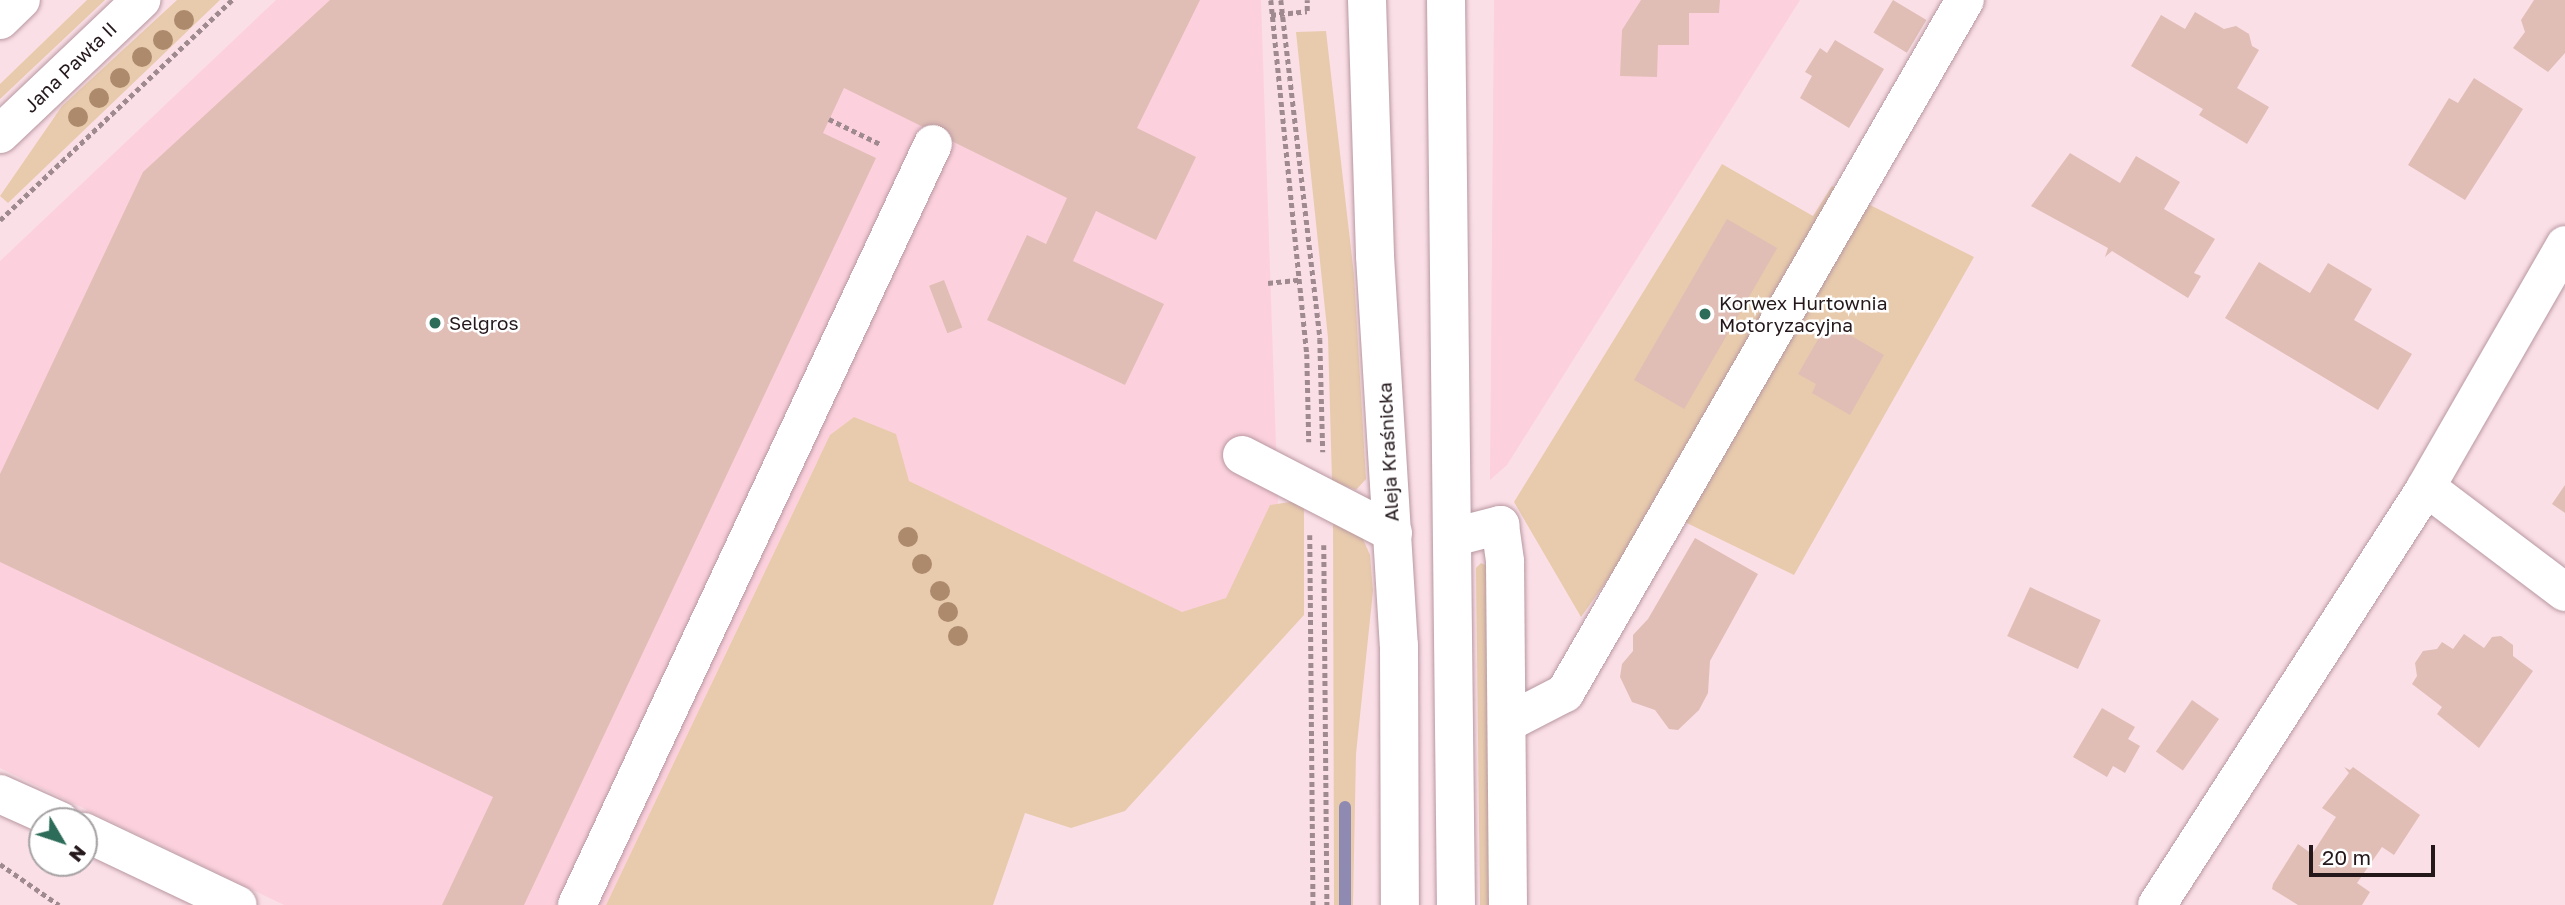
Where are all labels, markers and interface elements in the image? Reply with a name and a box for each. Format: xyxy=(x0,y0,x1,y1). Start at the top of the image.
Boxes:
street label: Jana Pawła II xyxy=(19,17,121,117)
place label: Korwex Hurtownia Motoryzacyjna xyxy=(1719,292,1887,336)
marker: Korwex Hurtownia Motoryzacyjna xyxy=(1697,306,1713,322)
place label: Selgros xyxy=(449,312,518,334)
marker: Selgros xyxy=(427,315,443,331)
street label: Aleja Kraśnicka xyxy=(1373,382,1403,522)
north arrow xyxy=(28,807,98,877)
scale bar xyxy=(2313,832,2439,876)
text: N xyxy=(65,841,92,867)
text: 20 m xyxy=(2322,844,2371,870)

